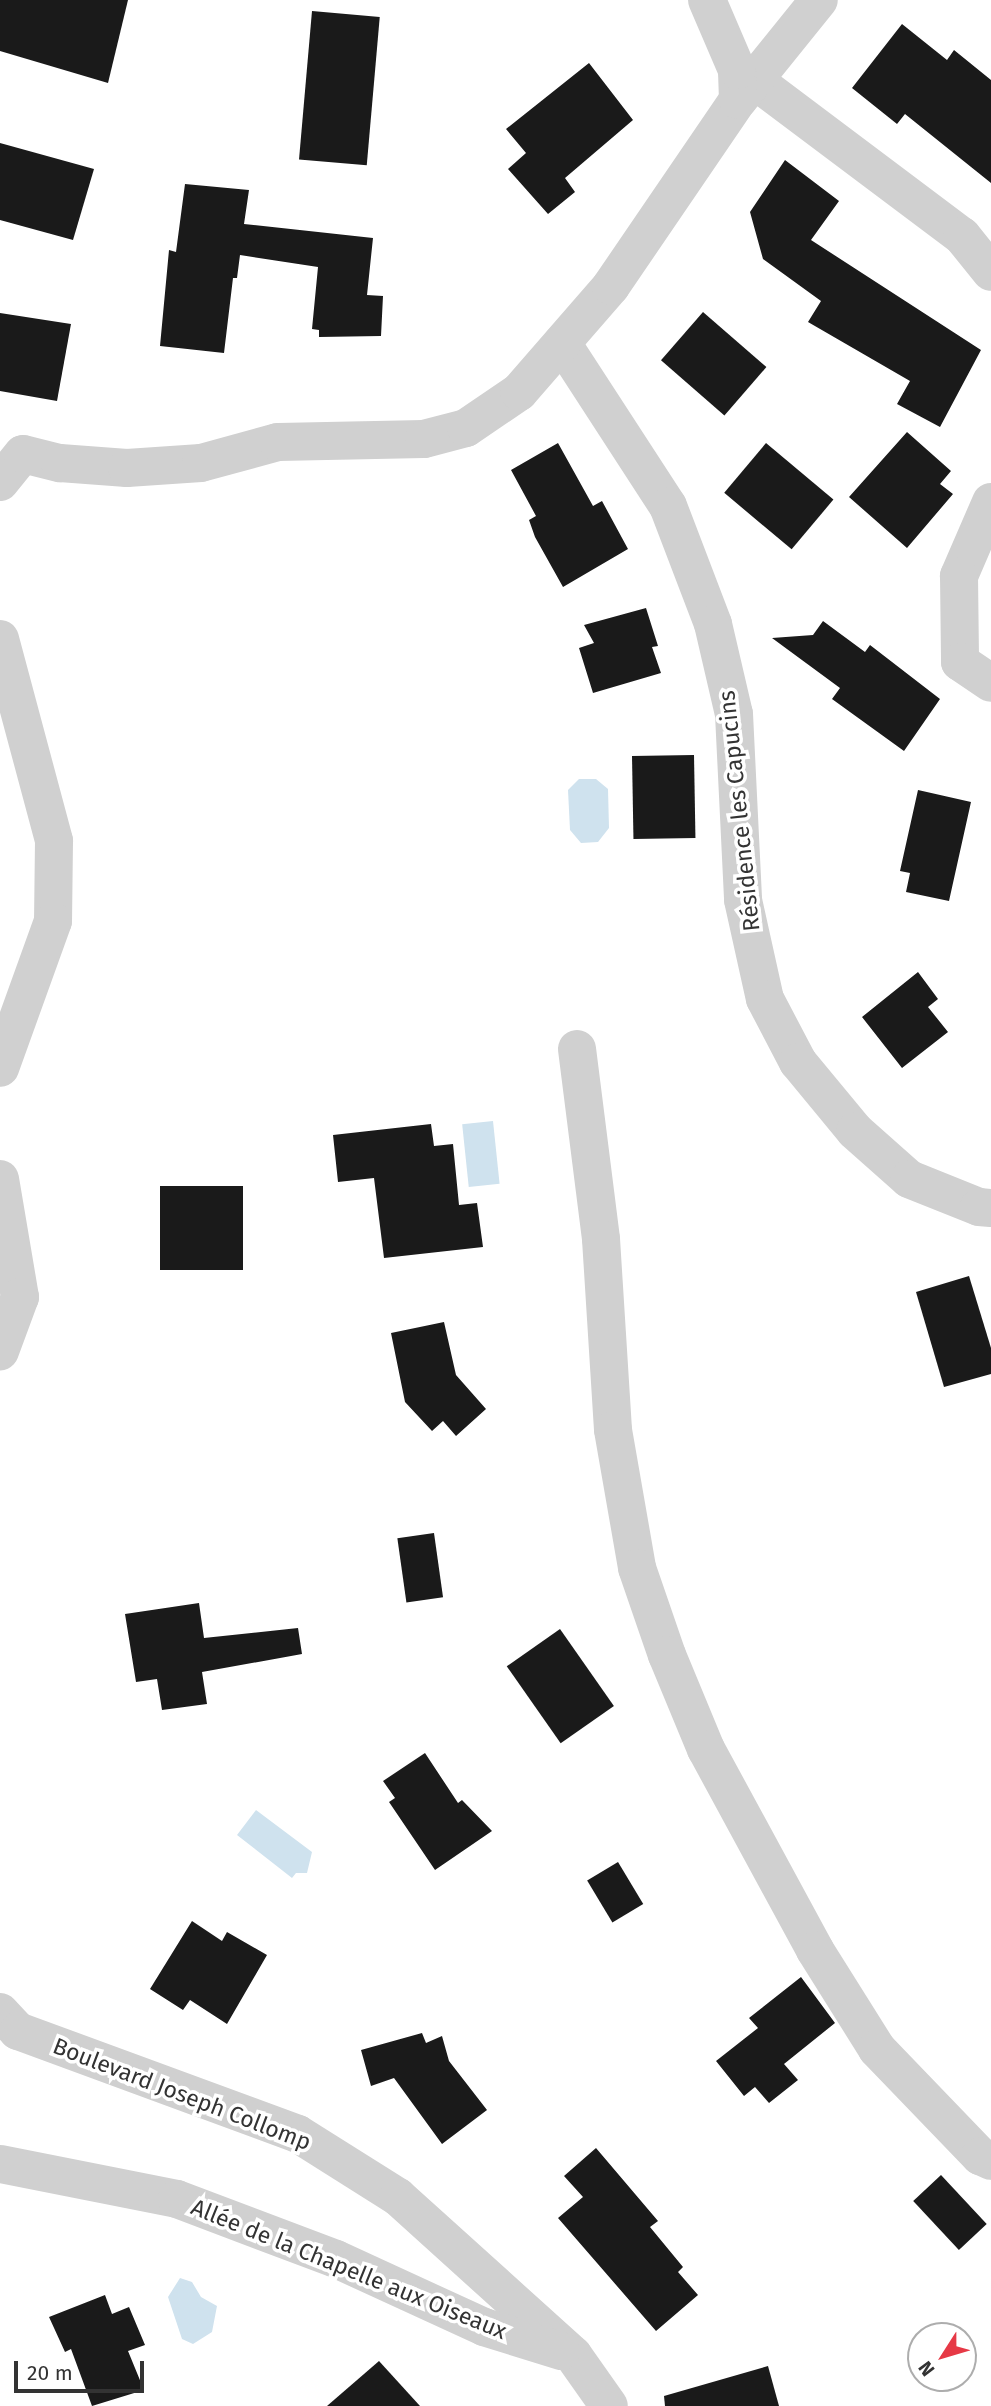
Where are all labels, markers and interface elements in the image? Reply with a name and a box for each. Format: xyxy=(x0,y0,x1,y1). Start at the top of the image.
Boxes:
street label: Résidence les Capucins xyxy=(713,689,765,933)
street label: Boulevard Joseph Collomp xyxy=(49,2032,315,2156)
street label: Allée de la Chapelle aux Oiseaux xyxy=(187,2193,511,2345)
north arrow xyxy=(907,2322,977,2392)
scale bar xyxy=(18,2346,147,2390)
text: N xyxy=(913,2357,939,2381)
text: 20 m xyxy=(27,2360,73,2386)

